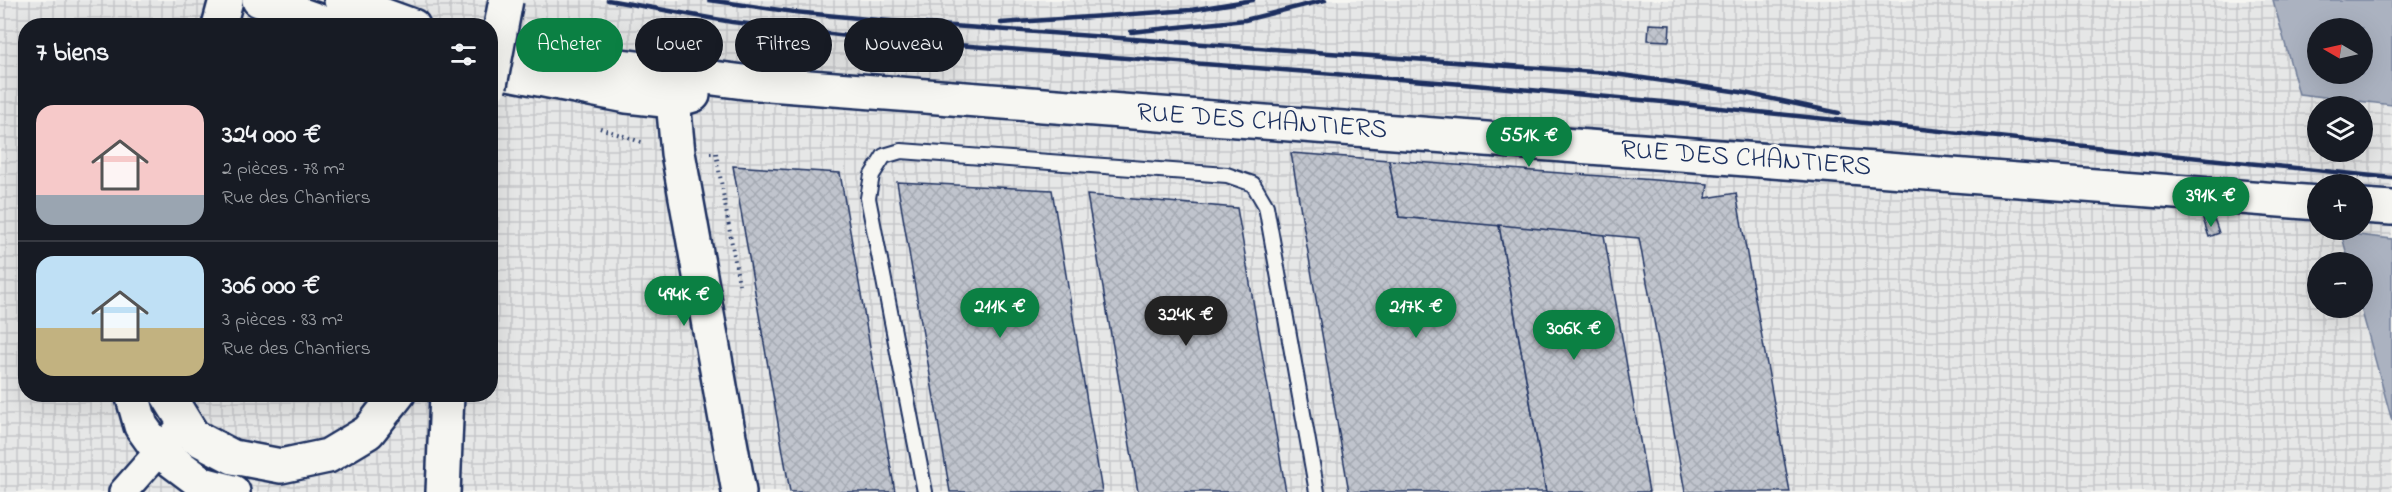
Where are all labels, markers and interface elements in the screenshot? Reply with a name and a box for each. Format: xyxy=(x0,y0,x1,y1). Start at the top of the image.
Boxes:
chip: Acheter xyxy=(516,18,623,72)
chip: Louer xyxy=(635,18,723,72)
chip: Filtres xyxy=(735,18,832,72)
chip: Nouveau xyxy=(844,18,964,72)
north arrow xyxy=(2307,18,2373,84)
map controls xyxy=(2307,18,2373,318)
text: 7 biens xyxy=(36,35,109,73)
icon: filters xyxy=(447,38,480,71)
street label: RUE DES CHANTIERS xyxy=(1135,94,1389,150)
button: layers xyxy=(2307,96,2373,162)
text: 324 000 € xyxy=(222,117,321,155)
pin: 551K € xyxy=(1480,117,1578,168)
text: 551K € xyxy=(1500,122,1558,151)
icon: home xyxy=(84,129,156,201)
street label: RUE DES CHANTIERS xyxy=(1619,131,1873,187)
text: 2 pièces · 78 m² xyxy=(222,155,345,184)
button: + xyxy=(2307,174,2373,240)
pin: 391K € xyxy=(2162,177,2260,228)
text: 391K € xyxy=(2186,182,2236,211)
text: Rue des Chantiers xyxy=(222,184,371,213)
button: − xyxy=(2307,252,2373,318)
text: 306 000 € xyxy=(222,268,320,306)
pin: 494K € xyxy=(635,276,733,327)
icon: home xyxy=(84,280,156,352)
text: 494K € xyxy=(658,281,710,310)
pin: 211K € xyxy=(951,288,1049,339)
pin: 217K € xyxy=(1367,288,1465,339)
text: 211K € xyxy=(974,293,1026,322)
text: 217K € xyxy=(1389,293,1443,322)
pin: 324K € xyxy=(1137,296,1235,347)
text: 324K € xyxy=(1158,301,1214,330)
text: 3 pièces · 83 m² xyxy=(222,306,343,335)
pin: 306K € xyxy=(1525,310,1623,361)
text: 306K € xyxy=(1547,315,1601,344)
text: Rue des Chantiers xyxy=(222,335,371,364)

